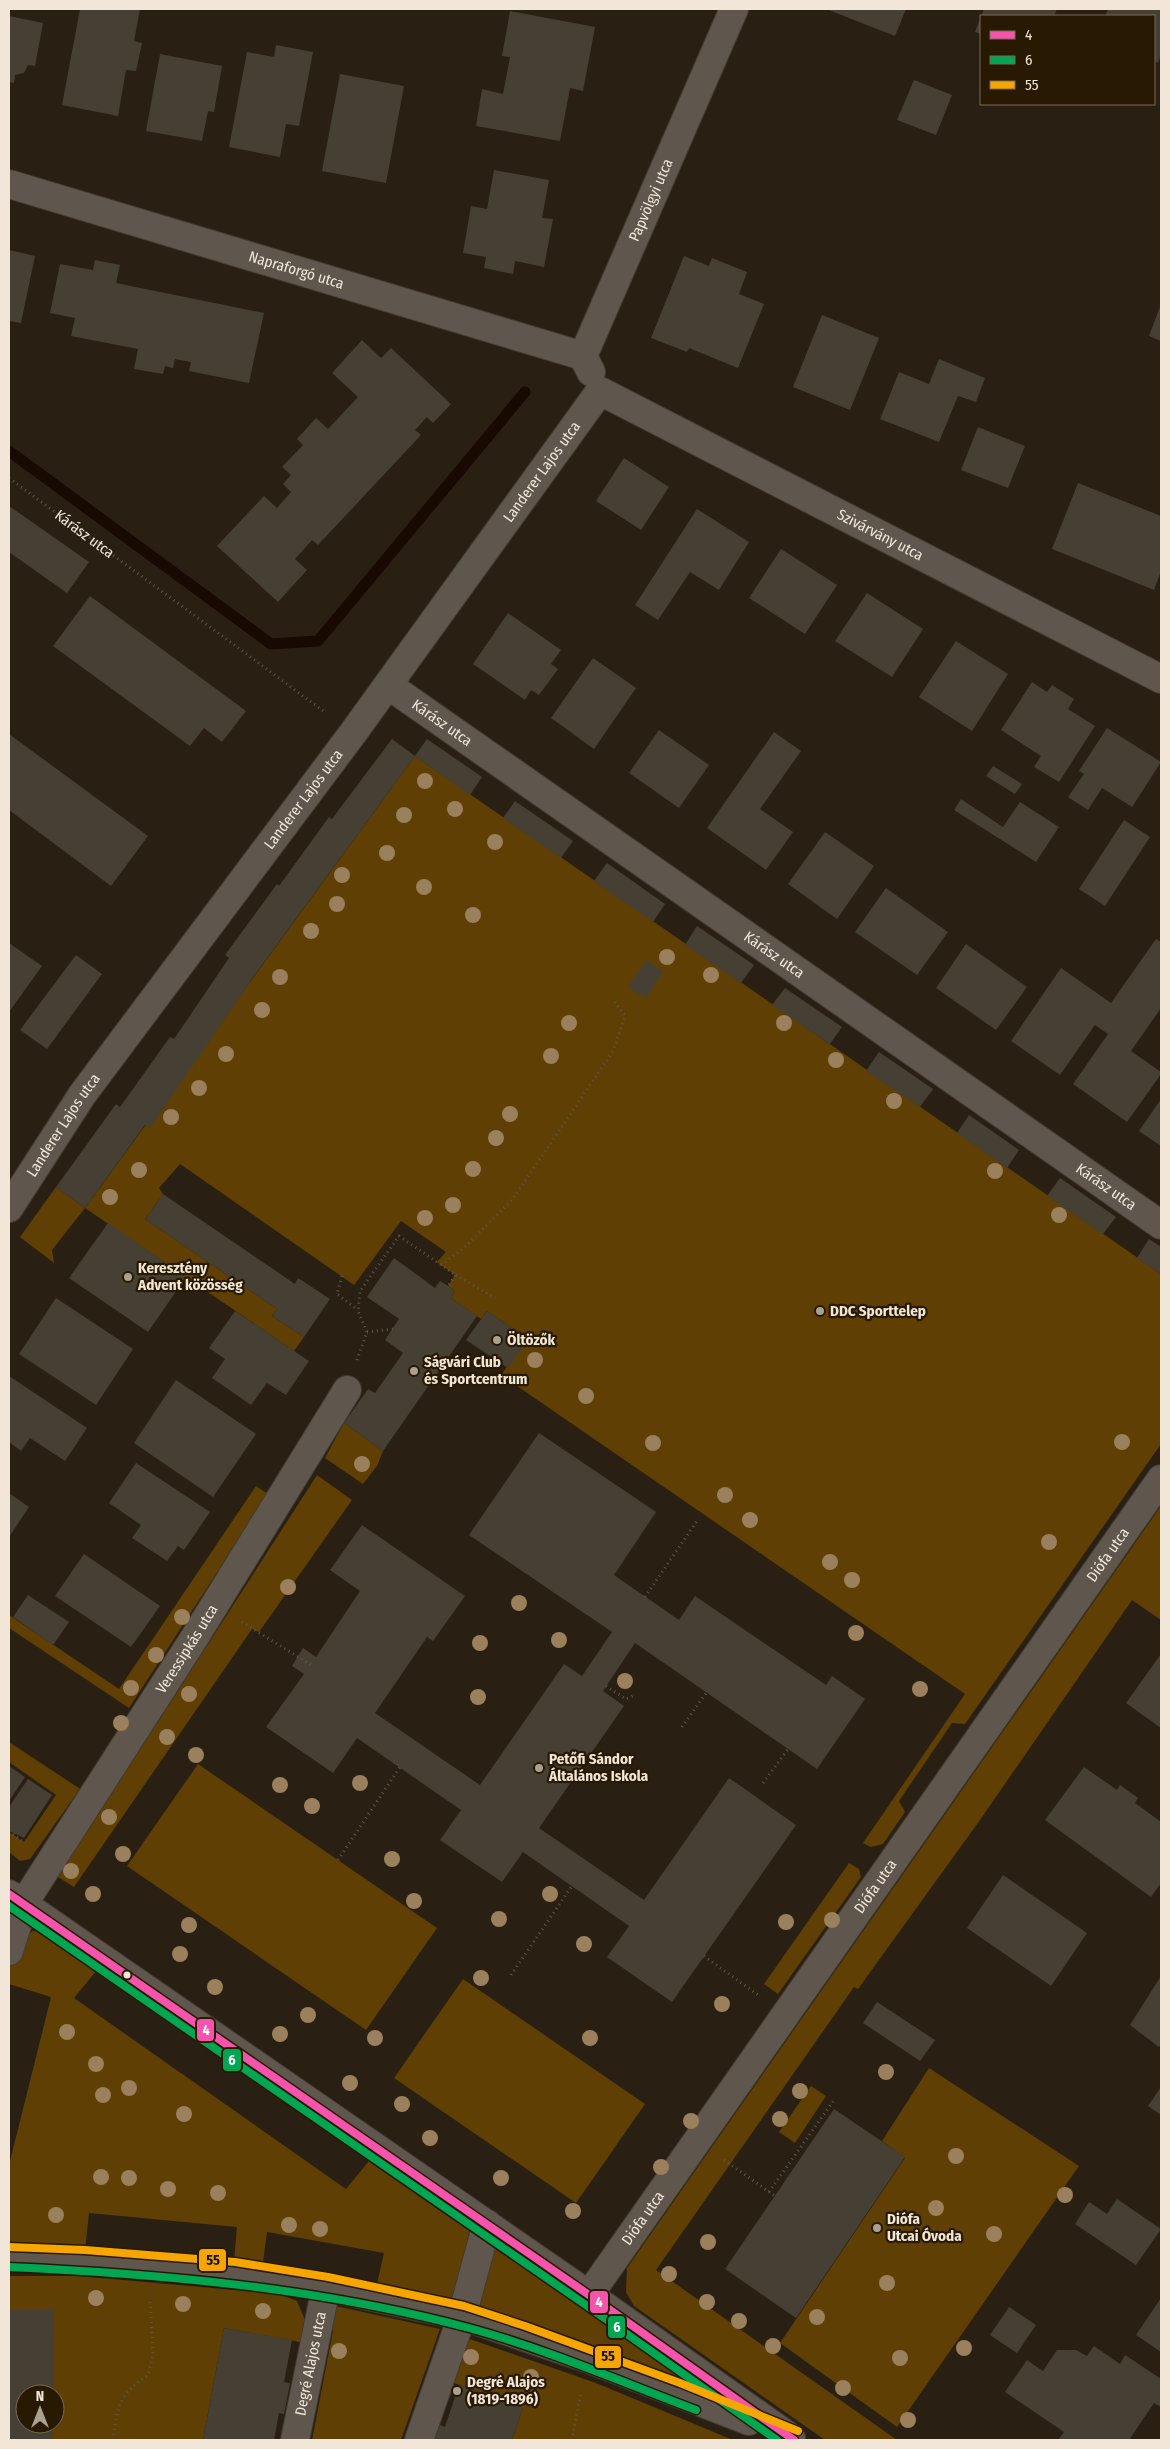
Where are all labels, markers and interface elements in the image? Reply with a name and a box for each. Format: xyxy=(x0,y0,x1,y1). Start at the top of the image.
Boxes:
legend xyxy=(980,15,1155,105)
text: 4 xyxy=(1025,26,1032,44)
text: 6 xyxy=(1025,51,1032,69)
text: 55 xyxy=(1025,76,1039,94)
street label: Papvölgyi utca xyxy=(625,156,677,244)
street label: Napraforgó utca xyxy=(247,247,346,293)
street label: Landerer Lajos utca xyxy=(499,418,584,526)
street label: Szivárvány utca xyxy=(834,505,926,564)
street label: Kárász utca xyxy=(51,506,118,562)
street label: Kárász utca xyxy=(409,696,476,750)
street label: Landerer Lajos utca xyxy=(260,746,347,853)
street label: Kárász utca xyxy=(741,928,808,982)
street label: Landerer Lajos utca xyxy=(23,1070,104,1180)
street label: Kárász utca xyxy=(1073,1159,1140,1214)
place label: Keresztény Advent közösség xyxy=(137,1259,243,1294)
marker: Keresztény Advent közösség xyxy=(122,1271,134,1283)
place label: DDC Sporttelep xyxy=(830,1302,926,1320)
marker: DDC Sporttelep xyxy=(814,1305,826,1317)
place label: Öltözők xyxy=(507,1331,556,1349)
marker: Öltözők xyxy=(491,1334,503,1346)
place label: Ságvári Club és Sportcentrum xyxy=(424,1353,527,1388)
marker: Ságvári Club és Sportcentrum xyxy=(408,1365,420,1377)
street label: Diófa utca xyxy=(1083,1524,1133,1585)
street label: Veressipkás utca xyxy=(152,1601,222,1697)
place label: Petőfi Sándor Általános Iskola xyxy=(548,1750,649,1785)
marker: Petőfi Sándor Általános Iskola xyxy=(533,1762,545,1774)
street label: Diófa utca xyxy=(850,1856,901,1917)
unlabelled marker xyxy=(122,1970,132,1980)
line badge: 4 xyxy=(196,2018,215,2042)
text: 4 xyxy=(202,2022,210,2039)
line badge: 6 xyxy=(222,2048,242,2072)
text: 6 xyxy=(228,2052,236,2069)
street label: Diófa utca xyxy=(618,2188,668,2248)
place label: Diófa Utcai Óvoda xyxy=(887,2210,962,2245)
marker: Diófa Utcai Óvoda xyxy=(871,2222,883,2234)
line badge: 55 xyxy=(198,2248,227,2272)
text: 55 xyxy=(206,2252,220,2269)
line badge: 4 xyxy=(589,2290,609,2314)
text: 4 xyxy=(595,2294,603,2311)
street label: Degré Alajos utca xyxy=(291,2310,330,2417)
line badge: 6 xyxy=(607,2315,626,2339)
text: 6 xyxy=(613,2319,621,2336)
line badge: 55 xyxy=(594,2345,622,2369)
text: 55 xyxy=(601,2348,615,2365)
place label: Degré Alajos (1819-1896) xyxy=(467,2373,545,2408)
north arrow xyxy=(15,2384,65,2434)
marker: Degré Alajos (1819-1896) xyxy=(451,2385,463,2397)
text: N xyxy=(36,2388,44,2405)

